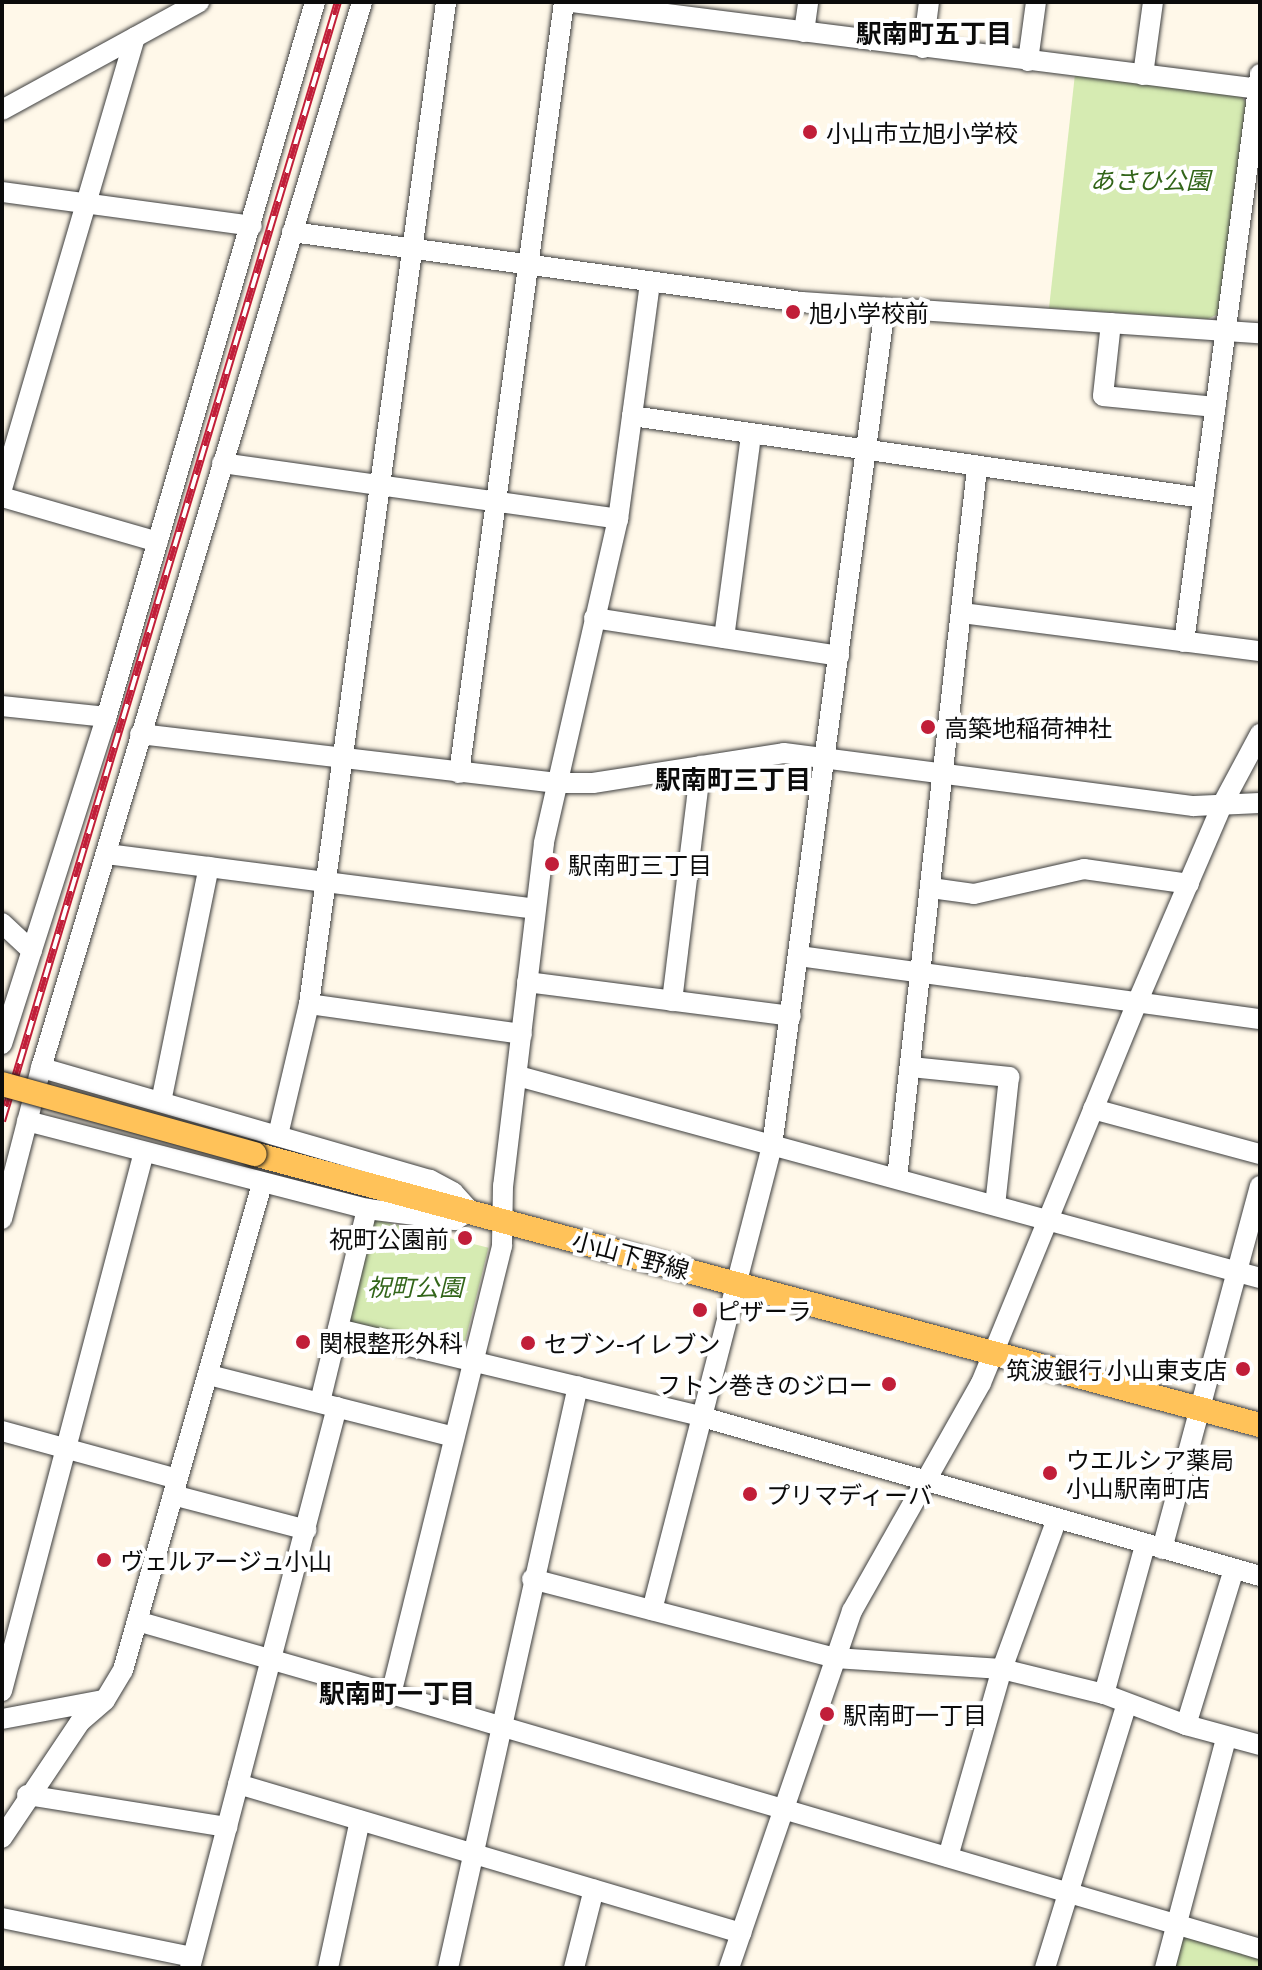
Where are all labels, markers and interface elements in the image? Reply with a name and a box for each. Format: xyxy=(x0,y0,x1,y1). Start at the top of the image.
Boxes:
district label: 駅南町五丁目 xyxy=(856,16,1012,48)
place label: 小山市立旭小学校 xyxy=(826,118,1018,146)
marker: 小山市立旭小学校 xyxy=(801,123,819,141)
park label: あさひ公園 xyxy=(1090,165,1210,193)
place label: 旭小学校前 xyxy=(809,298,929,326)
marker: 旭小学校前 xyxy=(784,303,802,321)
place label: 高築地稲荷神社 xyxy=(944,713,1112,741)
marker: 高築地稲荷神社 xyxy=(919,718,937,736)
district label: 駅南町三丁目 xyxy=(655,762,811,794)
place label: 駅南町三丁目 xyxy=(568,850,712,878)
marker: 駅南町三丁目 xyxy=(543,855,561,873)
place label: 祝町公園前 xyxy=(329,1224,449,1252)
street label: 小山下野線 xyxy=(569,1225,693,1283)
marker: 祝町公園前 xyxy=(456,1229,474,1247)
park label: 祝町公園 xyxy=(367,1272,463,1300)
place label: ピザーラ xyxy=(716,1296,812,1324)
marker: ピザーラ xyxy=(691,1301,709,1319)
place label: 関根整形外科 xyxy=(319,1328,463,1356)
place label: セブン-イレブン xyxy=(544,1329,720,1357)
marker: 関根整形外科 xyxy=(294,1333,312,1351)
marker: セブン-イレブン xyxy=(519,1334,537,1352)
place label: 筑波銀行 小山東支店 xyxy=(1006,1355,1227,1383)
marker: 筑波銀行 小山東支店 xyxy=(1234,1360,1252,1378)
place label: フトン巻きのジロー xyxy=(657,1370,873,1398)
marker: フトン巻きのジロー xyxy=(880,1375,898,1393)
place label: ウエルシア薬局 小山駅南町店 xyxy=(1066,1445,1234,1501)
marker: ウエルシア薬局 小山駅南町店 xyxy=(1041,1464,1059,1482)
place label: プリマディーバ xyxy=(766,1480,934,1508)
marker: プリマディーバ xyxy=(741,1485,759,1503)
place label: ヴェルアージュ小山 xyxy=(120,1546,335,1574)
marker: ヴェルアージュ小山 xyxy=(95,1551,113,1569)
district label: 駅南町一丁目 xyxy=(319,1676,475,1708)
place label: 駅南町一丁目 xyxy=(843,1700,987,1728)
marker: 駅南町一丁目 xyxy=(818,1705,836,1723)

